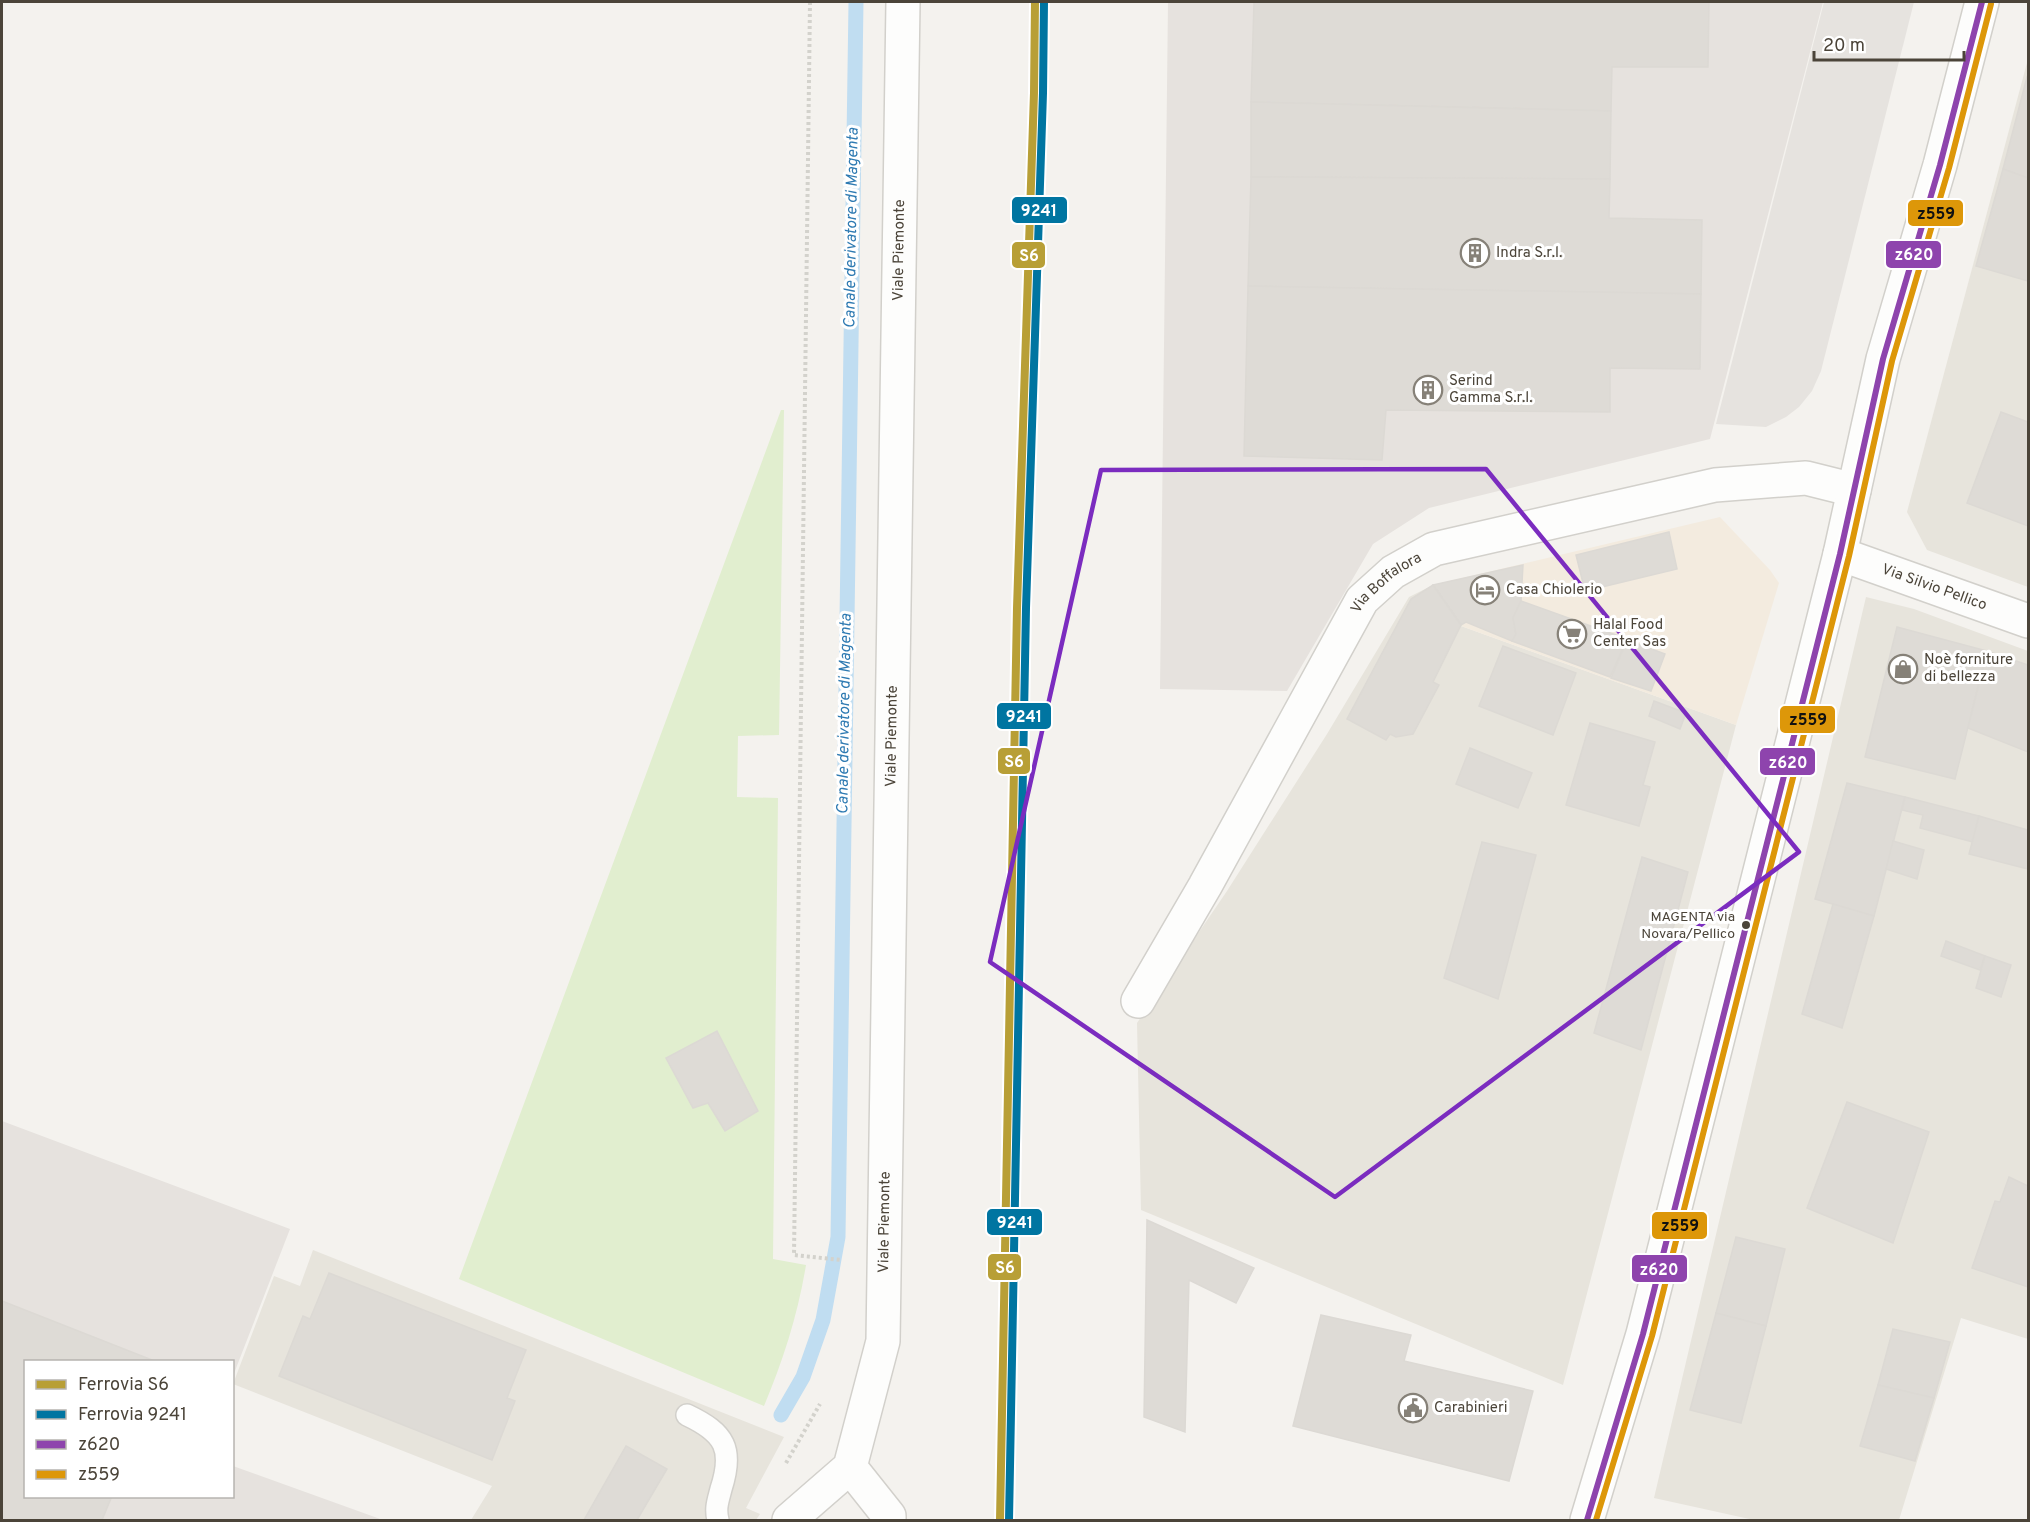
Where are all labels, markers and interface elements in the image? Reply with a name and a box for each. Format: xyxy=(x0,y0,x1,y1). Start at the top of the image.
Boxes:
scale bar xyxy=(1814,24,1964,62)
text: 20 m xyxy=(1823,35,1865,58)
water label: Canale derivatore di Magenta xyxy=(840,127,864,329)
line badge: 9241 xyxy=(1011,196,1068,224)
street label: Viale Piemonte xyxy=(889,199,910,301)
line badge: z559 xyxy=(1907,199,1964,227)
text: 9241 xyxy=(1021,202,1057,222)
text: z559 xyxy=(1917,205,1955,225)
building icon: Indra S.r.l. xyxy=(1459,237,1491,269)
line badge: z620 xyxy=(1885,240,1942,269)
line badge: S6 xyxy=(1011,241,1046,269)
place label: Indra S.r.l. xyxy=(1496,244,1562,263)
text: z620 xyxy=(1895,246,1933,266)
text: S6 xyxy=(1019,247,1039,267)
place label: Serind Gamma S.r.l. xyxy=(1449,372,1533,408)
building icon: Serind Gamma S.r.l. xyxy=(1412,374,1444,406)
street label: Via Boffalora xyxy=(1347,548,1425,617)
street label: Via Silvio Pellico xyxy=(1879,560,1989,615)
hotel icon: Casa Chiolerio xyxy=(1469,574,1501,606)
place label: Casa Chiolerio xyxy=(1506,581,1602,600)
water label: Canale derivatore di Magenta xyxy=(833,613,857,815)
place label: Halal Food Center Sas xyxy=(1593,616,1666,652)
supermarket icon: Halal Food Center Sas xyxy=(1556,618,1588,650)
place label: Noè forniture di bellezza xyxy=(1924,651,2013,687)
shop icon: Noè forniture di bellezza xyxy=(1887,653,1919,685)
street label: Viale Piemonte xyxy=(882,685,902,787)
line badge: 9241 xyxy=(996,702,1052,730)
line badge: z559 xyxy=(1779,705,1836,734)
text: 9241 xyxy=(1006,708,1042,728)
text: z559 xyxy=(1789,711,1827,731)
line badge: S6 xyxy=(997,747,1031,775)
line badge: z620 xyxy=(1759,747,1816,776)
text: S6 xyxy=(1004,753,1024,773)
text: z620 xyxy=(1769,754,1807,774)
place label: MAGENTA via Novara/Pellico xyxy=(1641,909,1735,943)
marker: MAGENTA via Novara/Pellico xyxy=(1740,919,1752,931)
street label: Viale Piemonte xyxy=(875,1171,895,1273)
line badge: 9241 xyxy=(986,1208,1043,1236)
line badge: z559 xyxy=(1651,1211,1708,1240)
text: 9241 xyxy=(997,1214,1033,1234)
text: z559 xyxy=(1661,1217,1699,1237)
line badge: S6 xyxy=(987,1253,1022,1281)
line badge: z620 xyxy=(1631,1254,1688,1283)
text: S6 xyxy=(995,1259,1015,1279)
text: z620 xyxy=(1640,1261,1678,1281)
legend xyxy=(24,1360,234,1498)
text: Ferrovia S6 xyxy=(78,1374,169,1397)
public building icon: Carabinieri xyxy=(1397,1392,1429,1424)
place label: Carabinieri xyxy=(1434,1399,1508,1418)
text: Ferrovia 9241 xyxy=(78,1404,187,1427)
text: z620 xyxy=(78,1434,120,1457)
text: z559 xyxy=(78,1464,120,1487)

